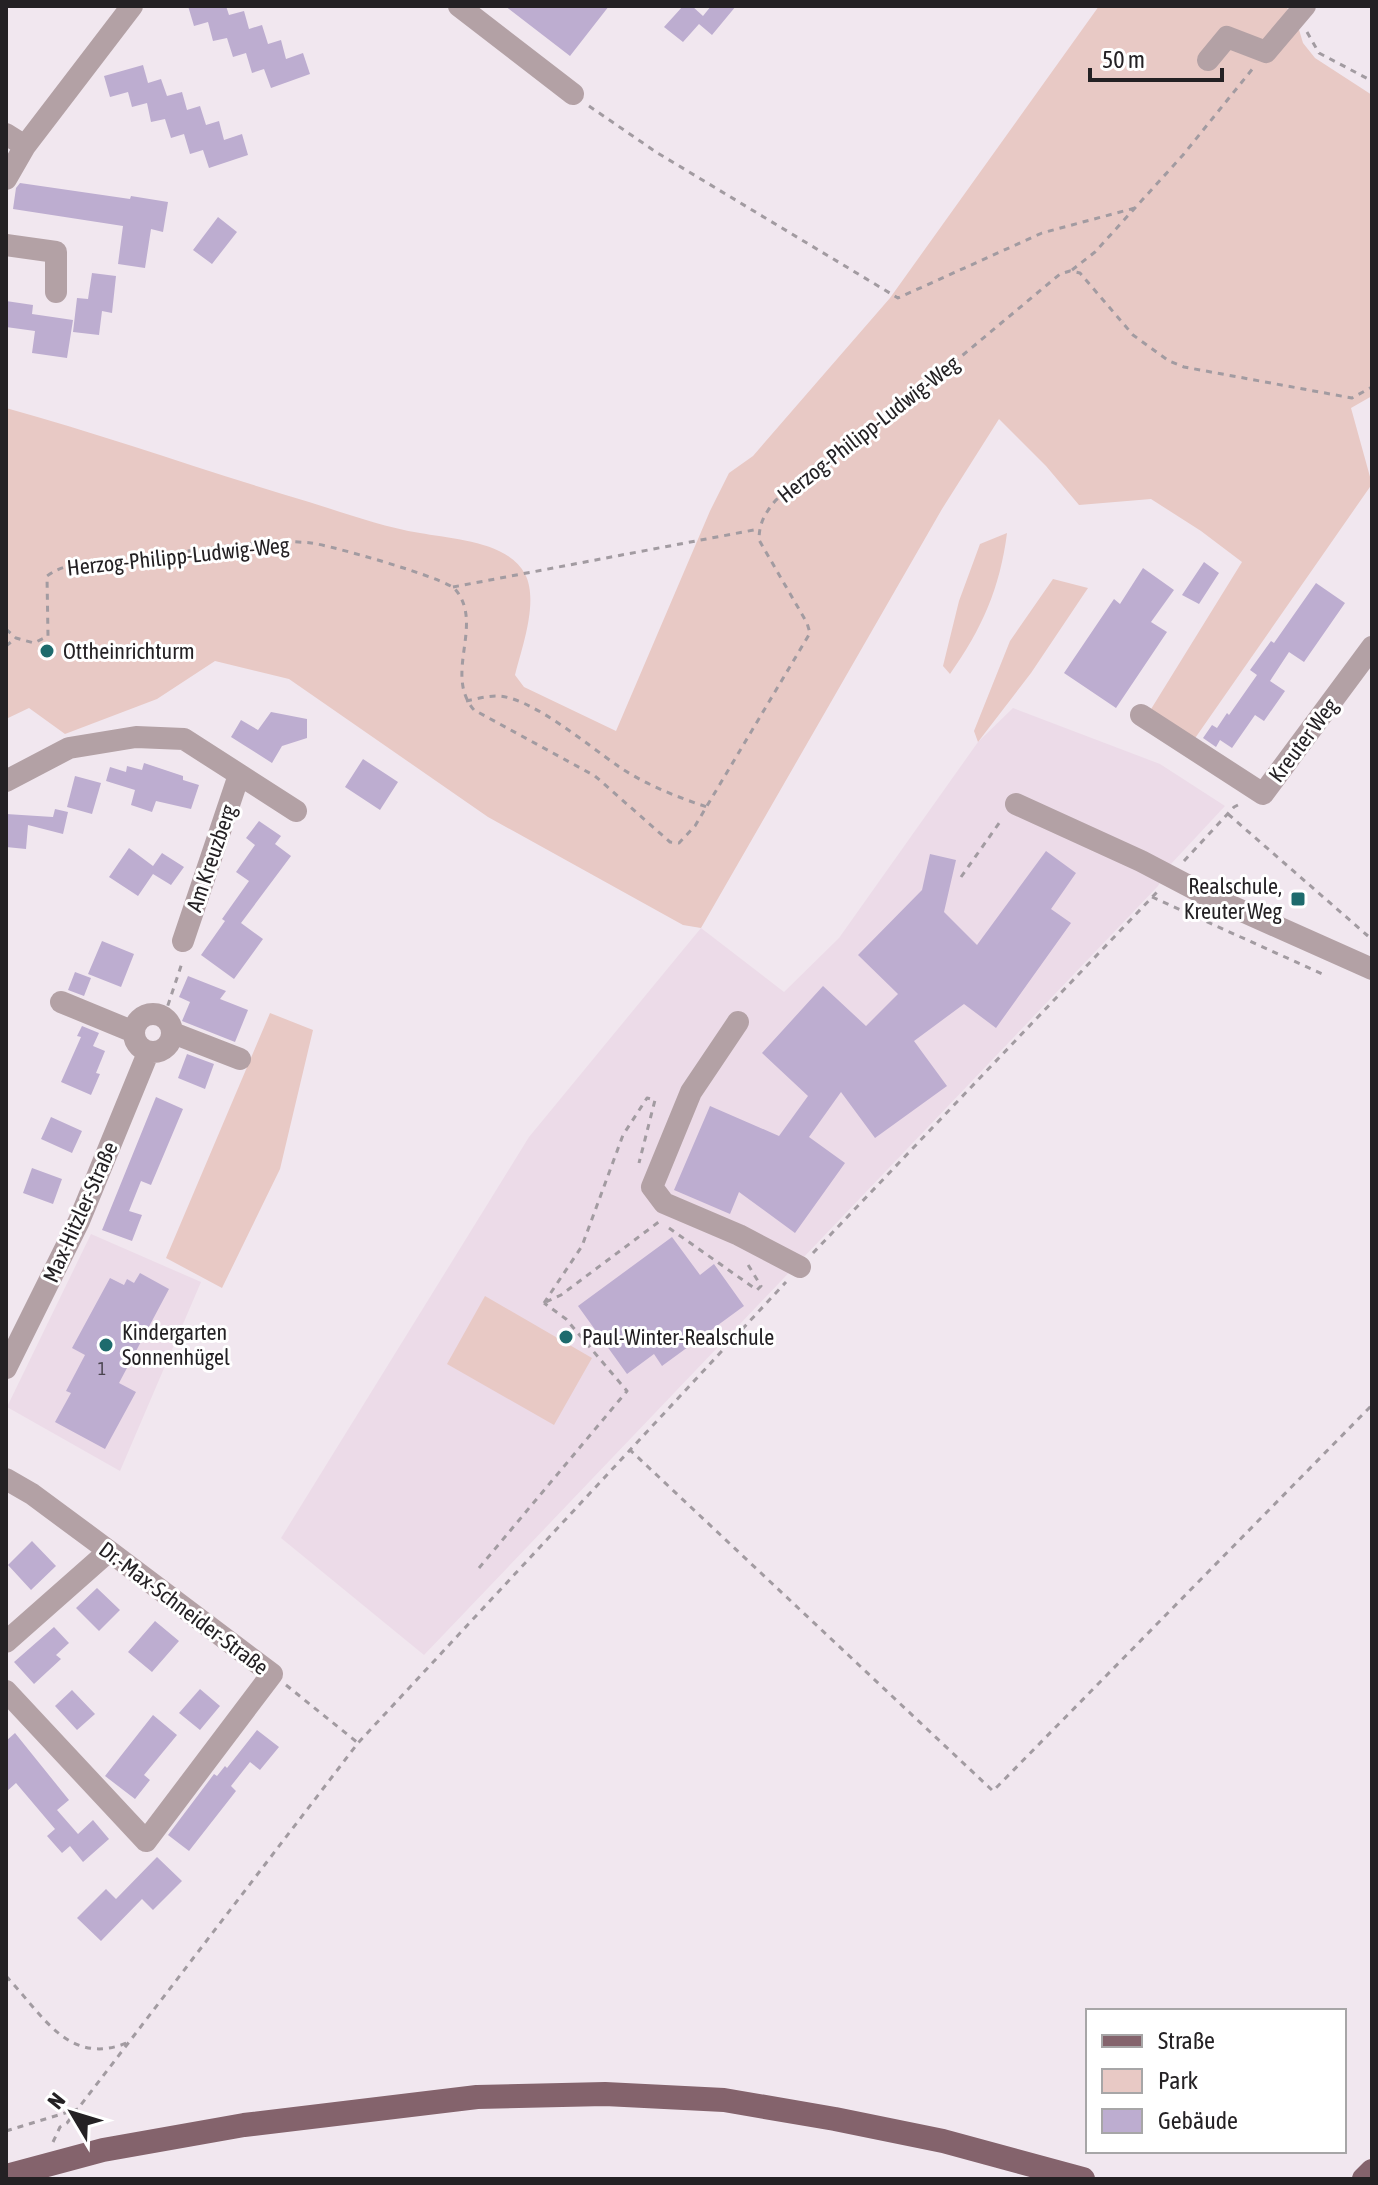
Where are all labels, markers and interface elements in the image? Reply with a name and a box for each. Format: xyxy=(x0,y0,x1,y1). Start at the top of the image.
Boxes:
scale bar xyxy=(1090,32,1222,82)
text: 50 m xyxy=(1102,46,1145,73)
street label: Herzog-Philipp-Ludwig-Weg xyxy=(772,350,964,508)
street label: Herzog-Philipp-Ludwig-Weg xyxy=(66,531,291,581)
place label: Ottheinrichturm xyxy=(63,638,195,664)
marker: Ottheinrichturm xyxy=(38,642,56,660)
street label: Kreuter Weg xyxy=(1263,693,1343,787)
street label: Am Kreuzberg xyxy=(181,801,242,915)
place label: Realschule, Kreuter Weg xyxy=(1184,873,1283,924)
marker: Realschule, Kreuter Weg xyxy=(1289,890,1307,908)
street label: Max-Hitzler-Straße xyxy=(37,1138,123,1286)
place label: Kindergarten Sonnenhügel xyxy=(122,1319,230,1370)
place label: Paul-Winter-Realschule xyxy=(582,1324,774,1350)
marker: Paul-Winter-Realschule xyxy=(557,1328,575,1346)
marker: Kindergarten Sonnenhügel xyxy=(97,1336,115,1354)
house number: 1 xyxy=(98,1358,106,1379)
street label: Dr.-Max-Schneider-Straße xyxy=(94,1536,274,1680)
legend xyxy=(1086,2009,1346,2153)
text: Straße xyxy=(1158,2027,1215,2054)
text: Park xyxy=(1158,2067,1199,2094)
north arrow xyxy=(32,2073,112,2153)
text: N xyxy=(42,2088,70,2114)
text: Gebäude xyxy=(1158,2107,1238,2134)

